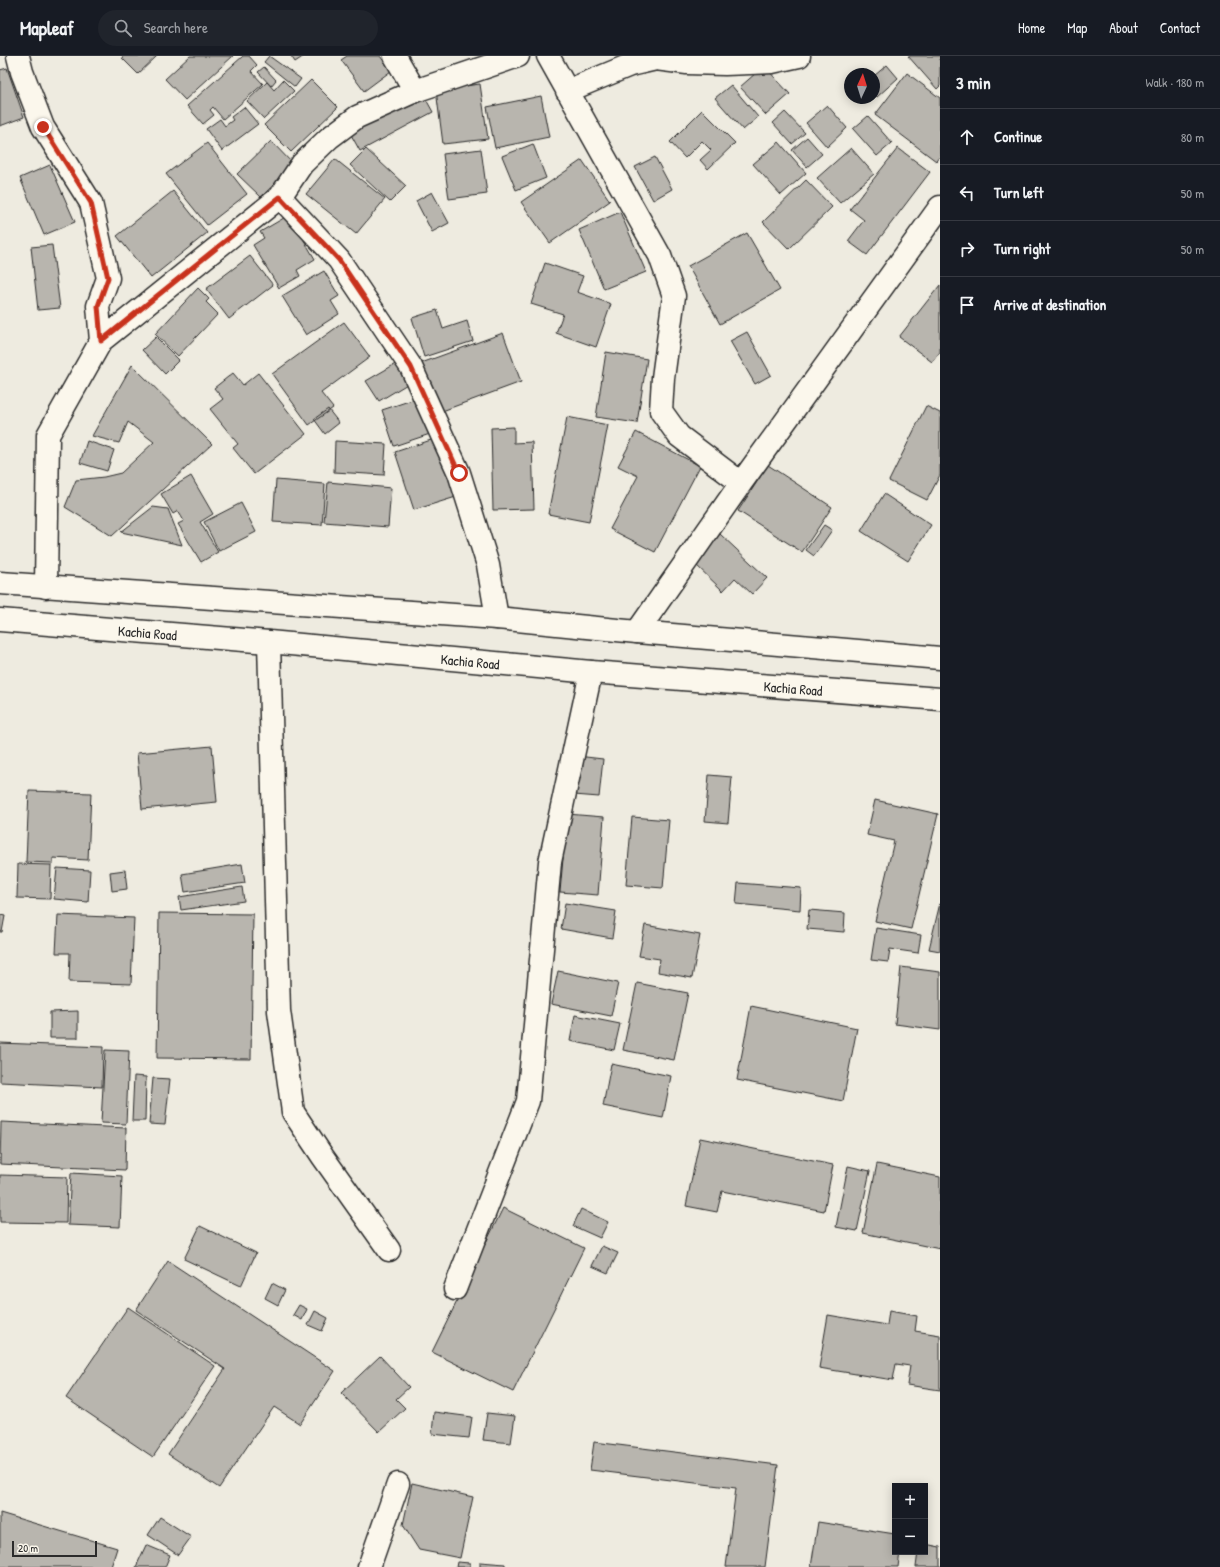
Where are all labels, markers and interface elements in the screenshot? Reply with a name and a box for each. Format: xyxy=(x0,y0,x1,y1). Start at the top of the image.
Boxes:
search box xyxy=(98,10,378,46)
text: Mapleaf xyxy=(20,15,74,41)
icon: search xyxy=(112,17,134,39)
text: Search here xyxy=(144,17,208,38)
text: Home xyxy=(1018,18,1045,37)
text: Map xyxy=(1067,18,1087,37)
text: About xyxy=(1109,18,1138,37)
text: Contact xyxy=(1160,18,1200,37)
north arrow xyxy=(844,68,880,104)
text: 3 min xyxy=(956,71,991,94)
text: Walk · 180 m xyxy=(1145,73,1204,91)
route end xyxy=(34,118,52,136)
icon: ahead xyxy=(956,126,978,148)
text: Continue xyxy=(994,126,1042,147)
text: 80 m xyxy=(1181,128,1204,146)
icon: left xyxy=(956,182,978,204)
text: Turn left xyxy=(994,182,1044,203)
text: 50 m xyxy=(1181,184,1204,202)
icon: right xyxy=(956,238,978,260)
text: Turn right xyxy=(994,238,1050,259)
text: 50 m xyxy=(1181,240,1204,258)
icon: arrive xyxy=(956,294,978,316)
text: Arrive at destination xyxy=(994,294,1106,315)
route start xyxy=(450,464,468,482)
street label: Kachia Road xyxy=(117,620,178,644)
street label: Kachia Road xyxy=(440,649,501,673)
street label: Kachia Road xyxy=(763,676,824,699)
map controls xyxy=(892,1483,928,1555)
button: + xyxy=(892,1483,928,1519)
button: − xyxy=(892,1519,928,1555)
scale bar xyxy=(12,1539,97,1558)
text: 20 m xyxy=(18,1541,38,1555)

